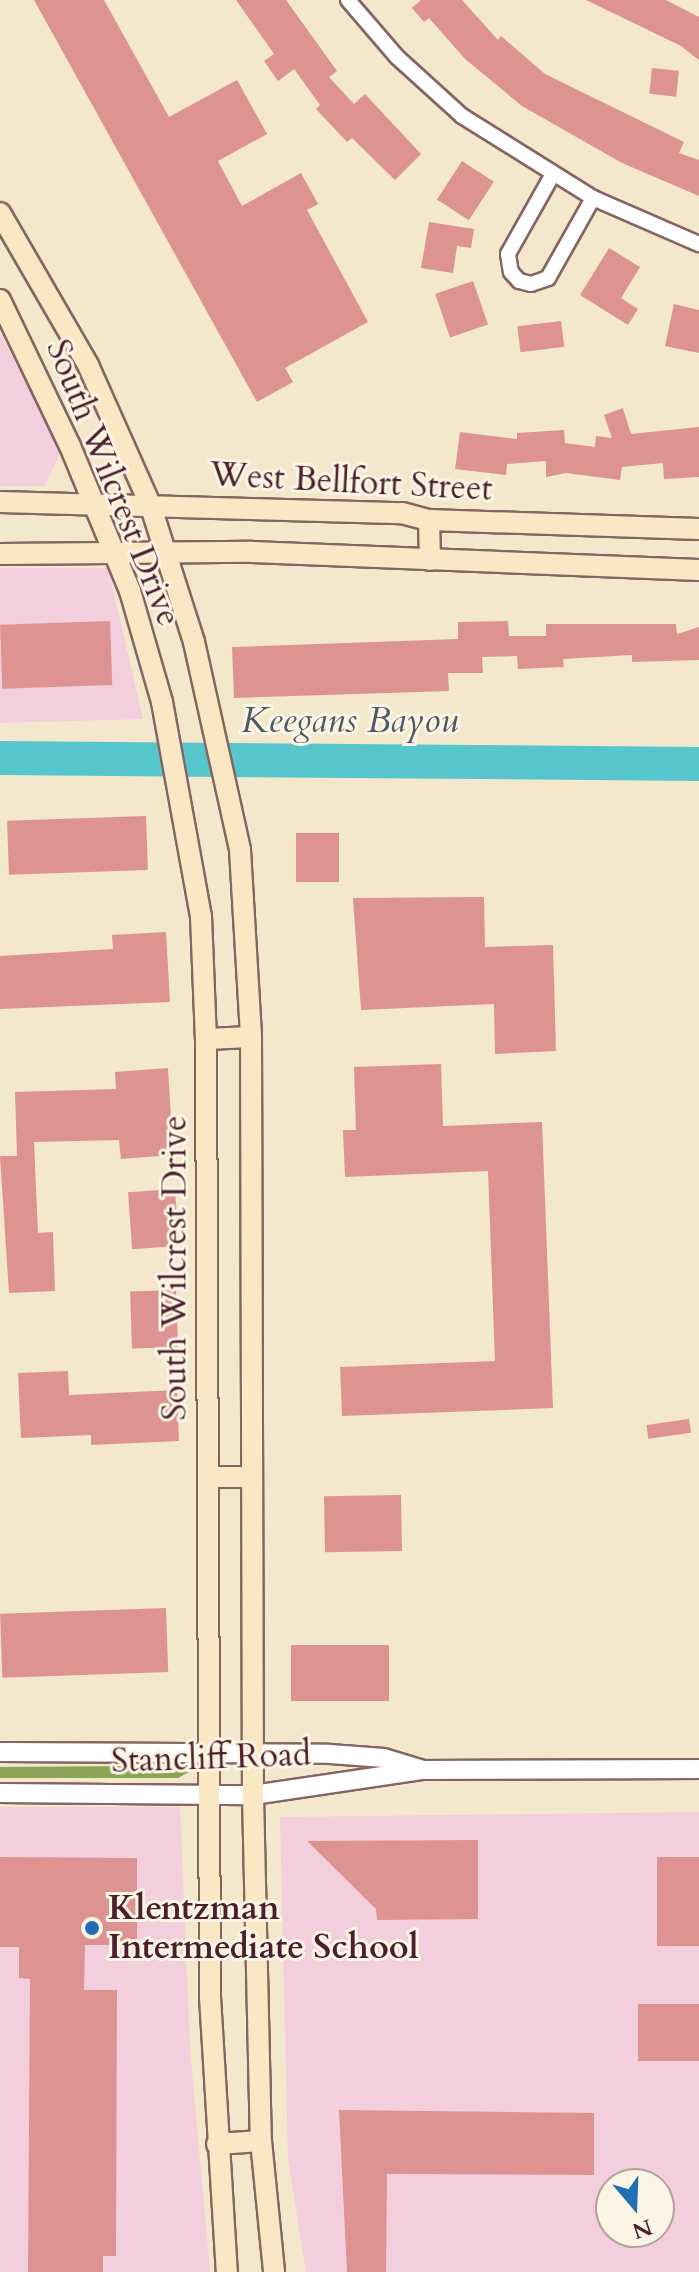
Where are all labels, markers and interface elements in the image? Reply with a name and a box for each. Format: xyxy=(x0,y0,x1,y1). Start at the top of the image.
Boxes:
street label: South Wilcrest Drive xyxy=(37,334,189,632)
street label: West Bellfort Street xyxy=(209,454,493,510)
water label: Keegans Bayou xyxy=(241,699,459,743)
street label: South Wilcrest Drive xyxy=(155,1115,195,1421)
street label: Stancliff Road xyxy=(110,1734,312,1782)
place label: Klentzman Intermediate School xyxy=(108,1888,419,1968)
marker: Klentzman Intermediate School xyxy=(83,1919,101,1937)
north arrow xyxy=(595,2168,675,2248)
text: N xyxy=(628,2212,656,2246)

